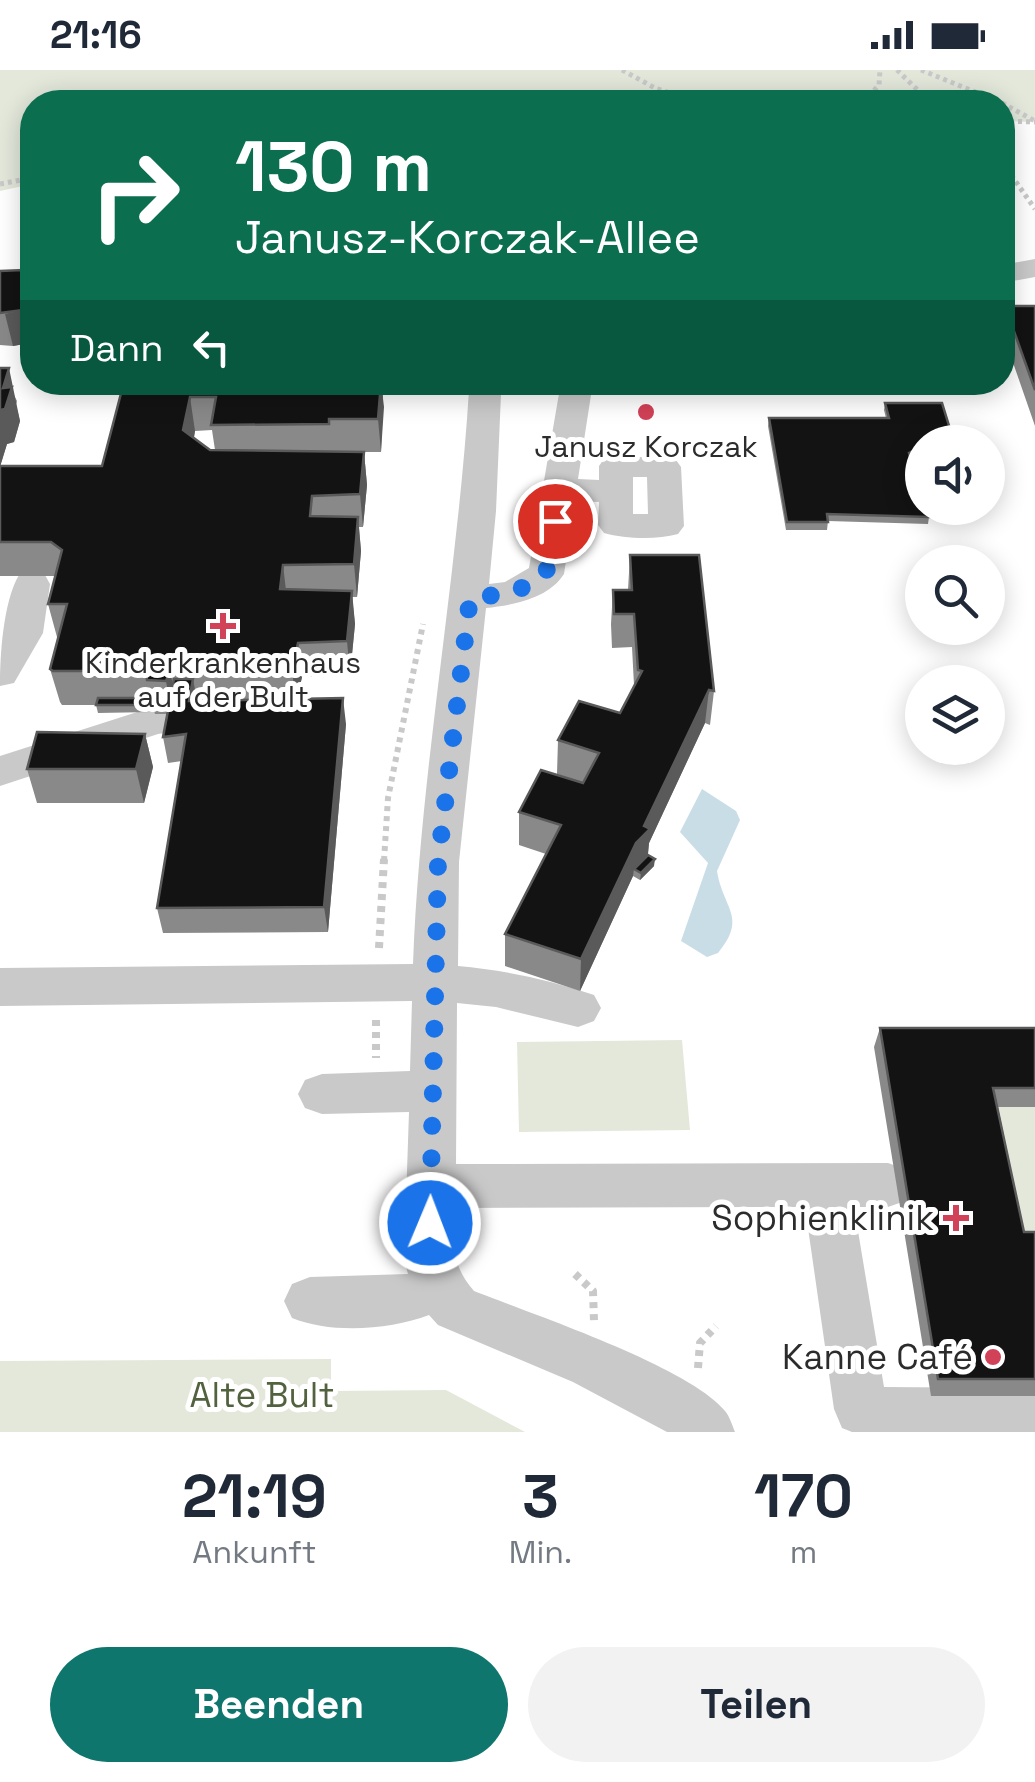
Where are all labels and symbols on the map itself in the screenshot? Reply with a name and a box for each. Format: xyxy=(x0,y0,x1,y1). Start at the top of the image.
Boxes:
marker: Janusz Korczak xyxy=(635,401,657,423)
place label: Janusz Korczak xyxy=(534,427,758,466)
pin xyxy=(513,479,598,564)
marker: Kinderkrankenhaus auf der Bult xyxy=(210,613,236,639)
place label: Kinderkrankenhaus auf der Bult xyxy=(85,643,361,716)
position arrow xyxy=(378,1171,482,1275)
place label: Sophienklinik xyxy=(711,1196,934,1240)
marker: Sophienklinik xyxy=(943,1205,969,1231)
place label: Kanne Café xyxy=(782,1335,973,1379)
marker: Kanne Café xyxy=(982,1346,1004,1368)
park label: Alte Bult xyxy=(189,1373,335,1417)

